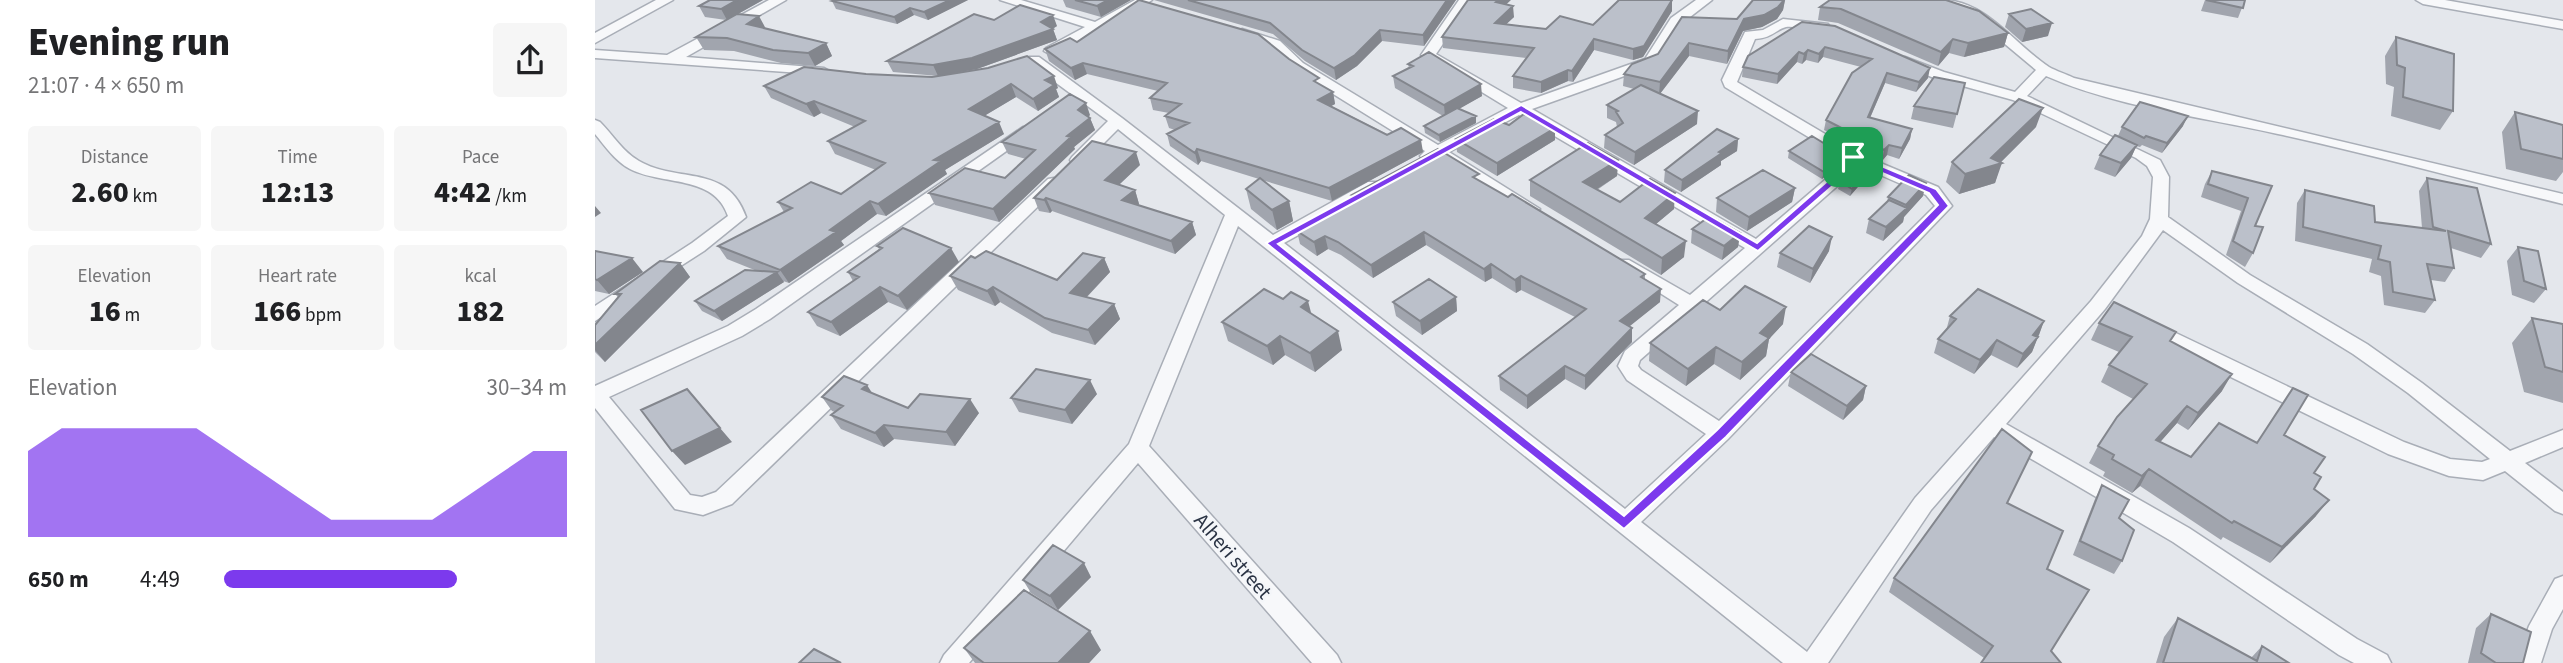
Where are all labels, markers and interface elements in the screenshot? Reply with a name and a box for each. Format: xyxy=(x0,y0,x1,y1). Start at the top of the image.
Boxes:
text: Evening run xyxy=(28,16,230,70)
button: share xyxy=(493,23,567,97)
text: 21:07 · 4 × 650 m xyxy=(28,69,184,102)
pin xyxy=(1823,127,1883,187)
icon: arrive xyxy=(1834,138,1872,176)
text: Distance xyxy=(81,144,148,171)
text: Time xyxy=(277,144,318,171)
text: Pace xyxy=(462,144,499,171)
text: 2.60 xyxy=(71,171,129,214)
text: 12:13 xyxy=(261,171,334,214)
text: 4:42 xyxy=(434,171,491,214)
text: km xyxy=(129,183,158,210)
text: /km xyxy=(491,183,527,210)
text: Elevation xyxy=(78,263,151,290)
text: Heart rate xyxy=(258,263,337,290)
text: kcal xyxy=(465,263,496,290)
text: 16 xyxy=(89,290,121,333)
text: 166 xyxy=(253,290,301,333)
text: 182 xyxy=(456,290,505,333)
text: m xyxy=(121,302,140,329)
text: bpm xyxy=(301,302,342,329)
text: Elevation xyxy=(28,371,118,404)
text: 30–34 m xyxy=(487,371,567,404)
street label: Alheri street xyxy=(1187,506,1279,606)
text: 650 m xyxy=(28,563,89,596)
text: 4:49 xyxy=(140,563,180,596)

